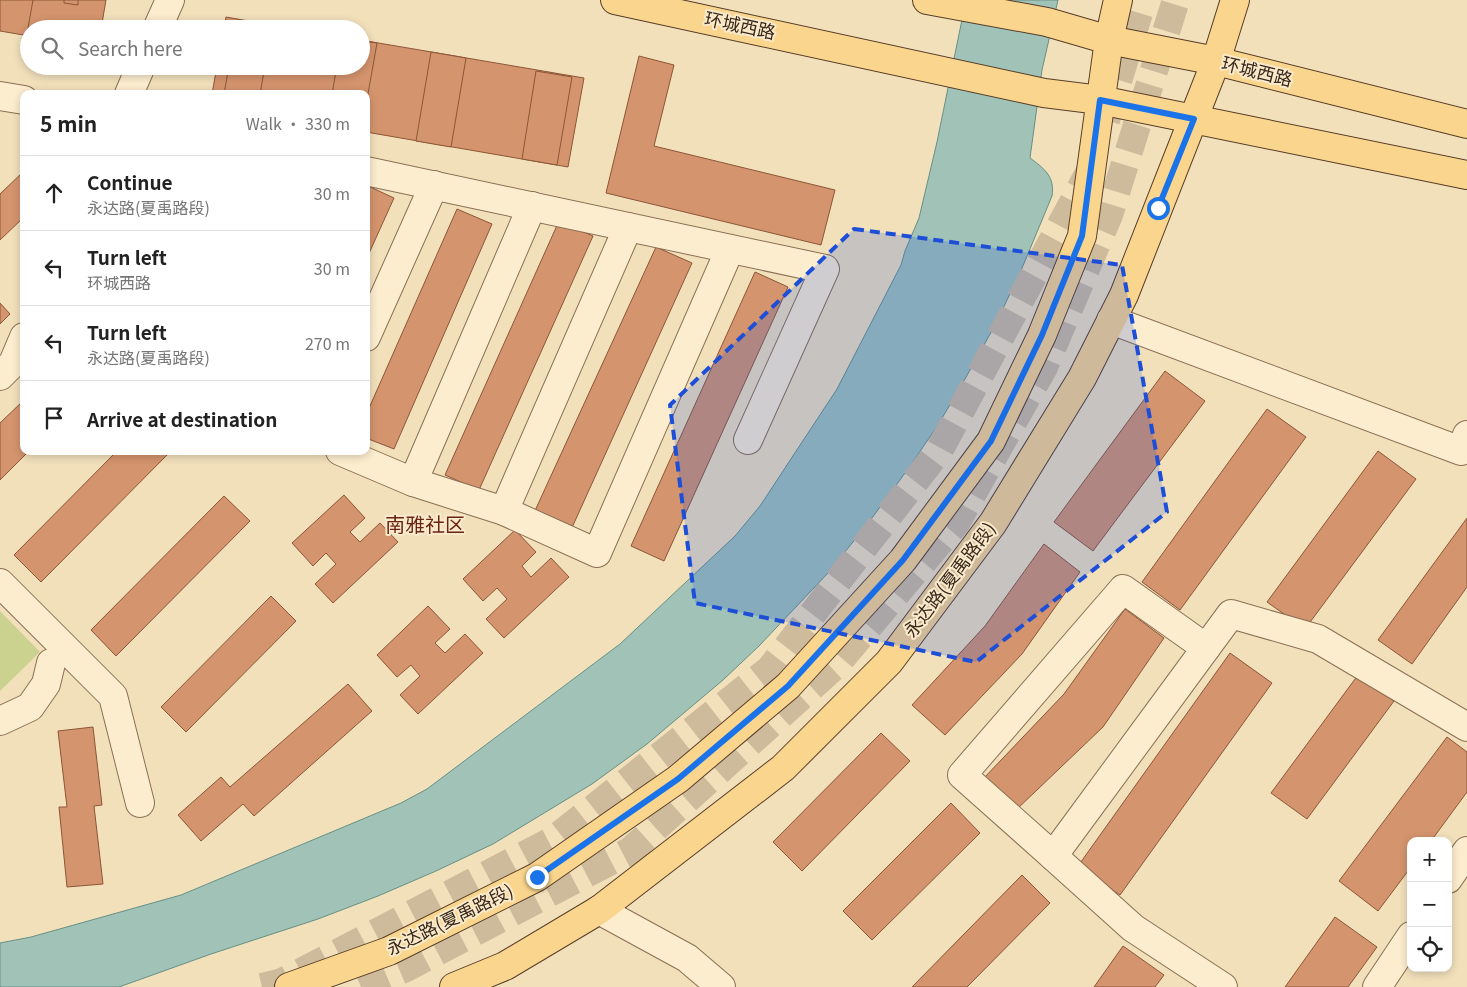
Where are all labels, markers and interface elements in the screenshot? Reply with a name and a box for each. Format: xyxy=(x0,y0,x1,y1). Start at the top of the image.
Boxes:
street label: 环城西路 xyxy=(702,4,778,44)
search box xyxy=(20,20,370,75)
icon: search xyxy=(38,34,66,62)
text: Search here xyxy=(78,34,182,61)
street label: 环城西路 xyxy=(1219,49,1296,91)
text: 5 min xyxy=(40,108,97,138)
text: Walk · 330 m xyxy=(246,111,350,135)
text: Continue xyxy=(87,168,173,195)
icon: ahead xyxy=(40,179,68,207)
text: 30 m xyxy=(314,181,350,205)
text: 永达路(夏禹路段) xyxy=(87,195,210,219)
route start xyxy=(1147,197,1170,220)
text: Turn left xyxy=(87,243,167,270)
icon: left xyxy=(40,254,68,282)
text: 30 m xyxy=(314,256,350,280)
text: 环城西路 xyxy=(87,270,151,294)
text: Turn left xyxy=(87,318,167,345)
icon: left xyxy=(40,329,68,357)
text: 270 m xyxy=(305,331,350,355)
text: 永达路(夏禹路段) xyxy=(87,345,210,369)
icon: arrive xyxy=(40,404,68,432)
text: Arrive at destination xyxy=(87,405,277,432)
district label: 南雅社区 xyxy=(385,509,465,538)
street label: 永达路(夏禹路段) xyxy=(896,516,1000,642)
map controls xyxy=(1407,837,1452,972)
button: + xyxy=(1407,837,1452,882)
route end xyxy=(526,866,549,889)
street label: 永达路(夏禹路段) xyxy=(381,876,517,960)
button: − xyxy=(1407,882,1452,927)
button: locate xyxy=(1407,927,1452,972)

